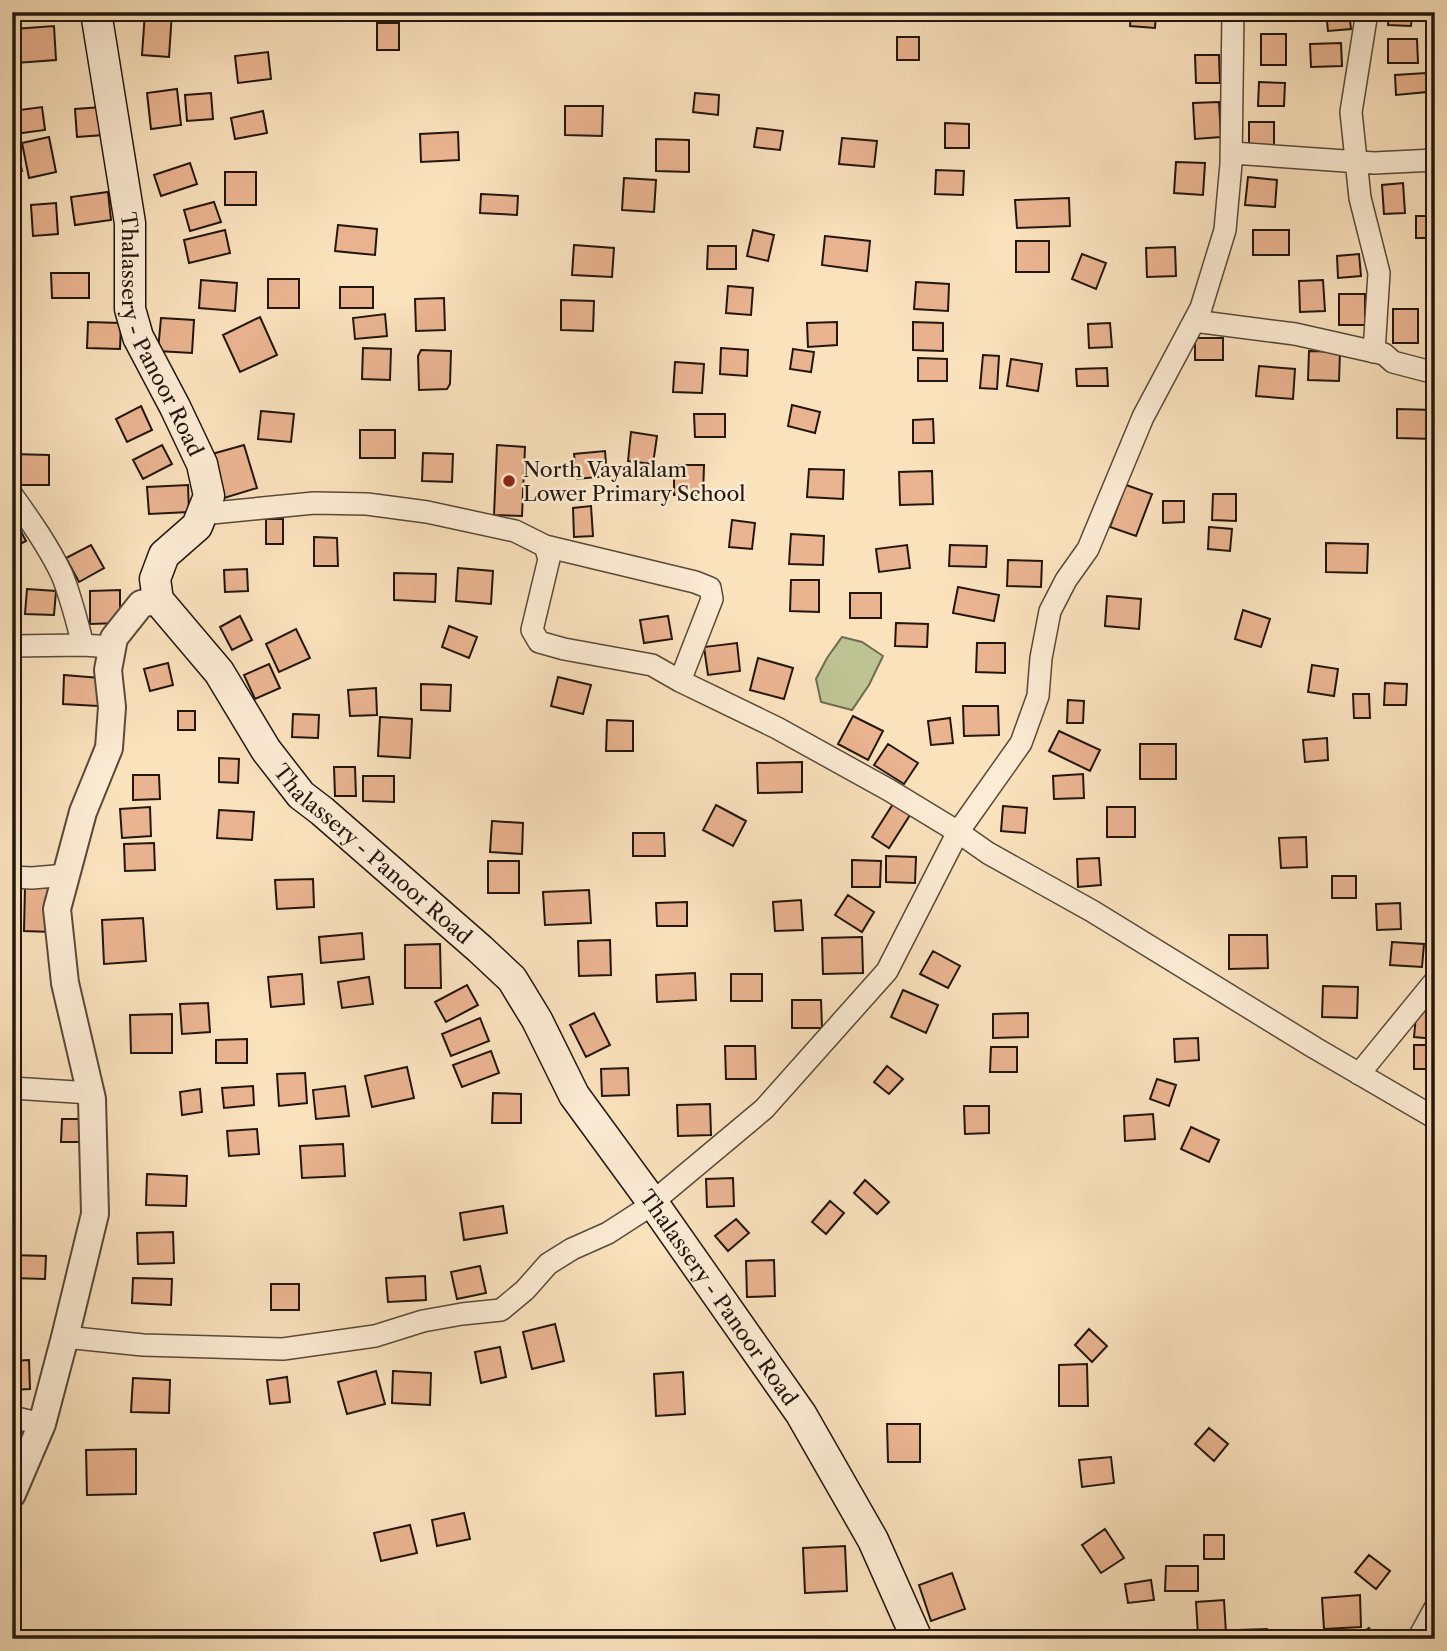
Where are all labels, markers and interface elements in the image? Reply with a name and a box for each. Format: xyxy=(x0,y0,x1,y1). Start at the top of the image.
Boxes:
street label: Thalassery - Panoor Road xyxy=(116,211,209,460)
place label: North Vayalalam Lower Primary School xyxy=(523,457,746,506)
marker: North Vayalalam Lower Primary School xyxy=(501,473,517,489)
street label: Thalassery - Panoor Road xyxy=(269,759,477,949)
street label: Thalassery - Panoor Road xyxy=(635,1185,803,1410)

